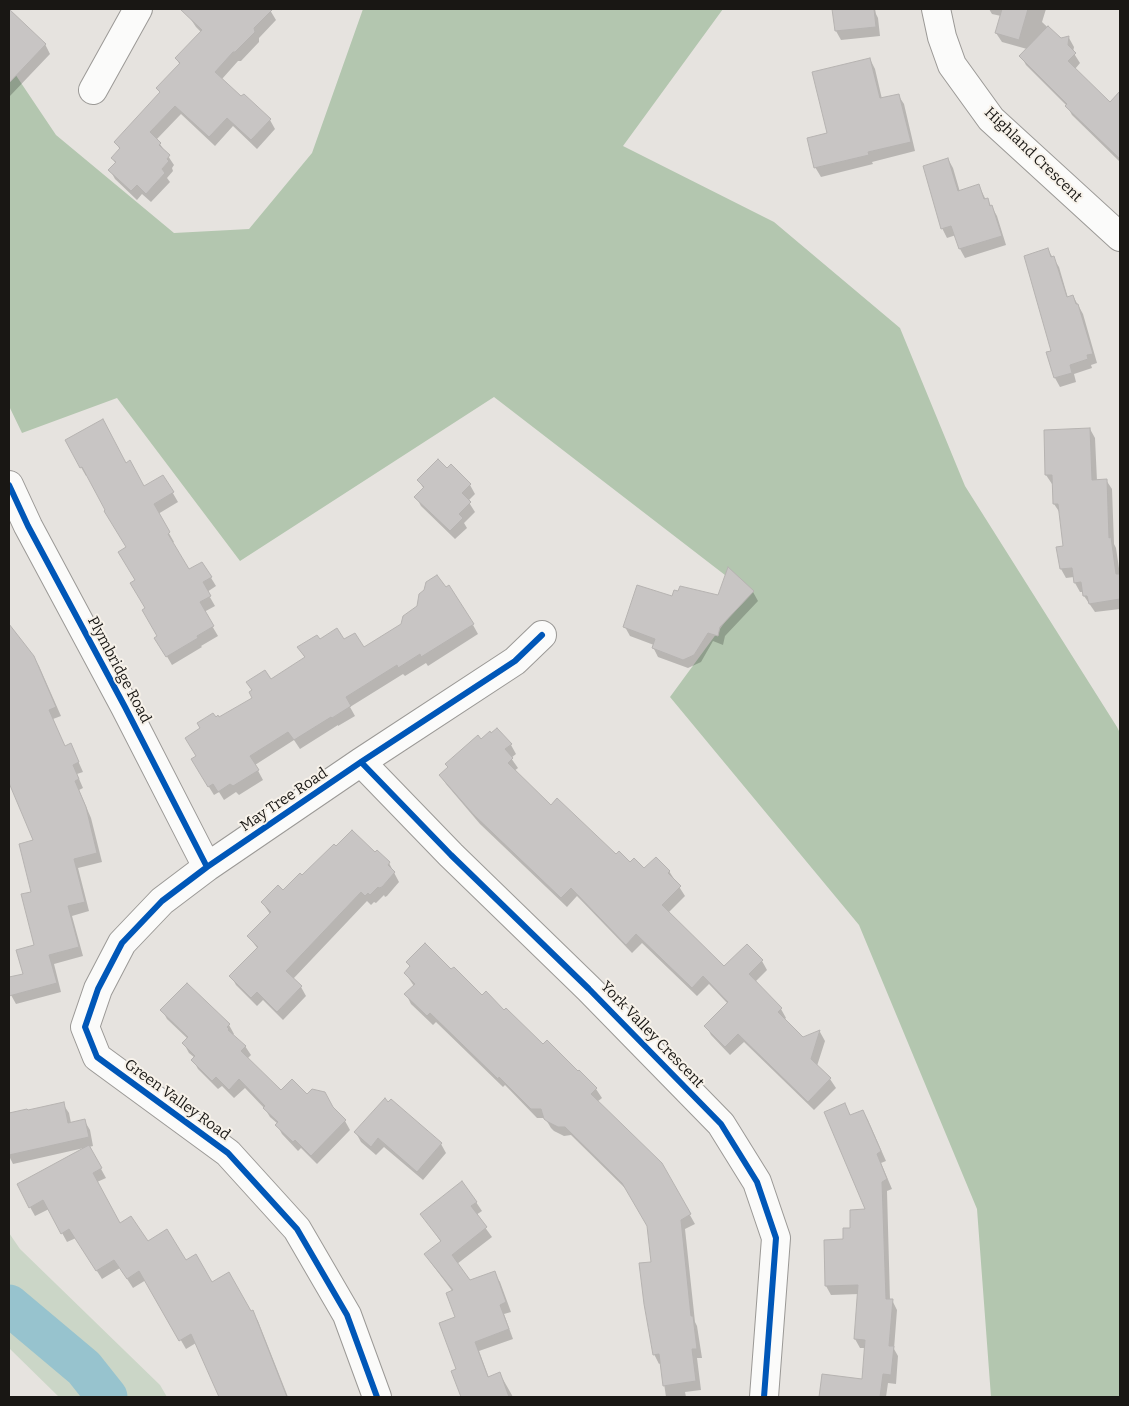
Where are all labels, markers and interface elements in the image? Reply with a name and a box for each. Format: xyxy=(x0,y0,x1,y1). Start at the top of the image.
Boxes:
street label: Highland Crescent xyxy=(980,104,1086,206)
street label: Plymbridge Road xyxy=(83,614,155,726)
street label: May Tree Road xyxy=(237,764,331,836)
street label: York Valley Crescent xyxy=(596,978,708,1092)
street label: Green Valley Road xyxy=(121,1056,233,1144)

